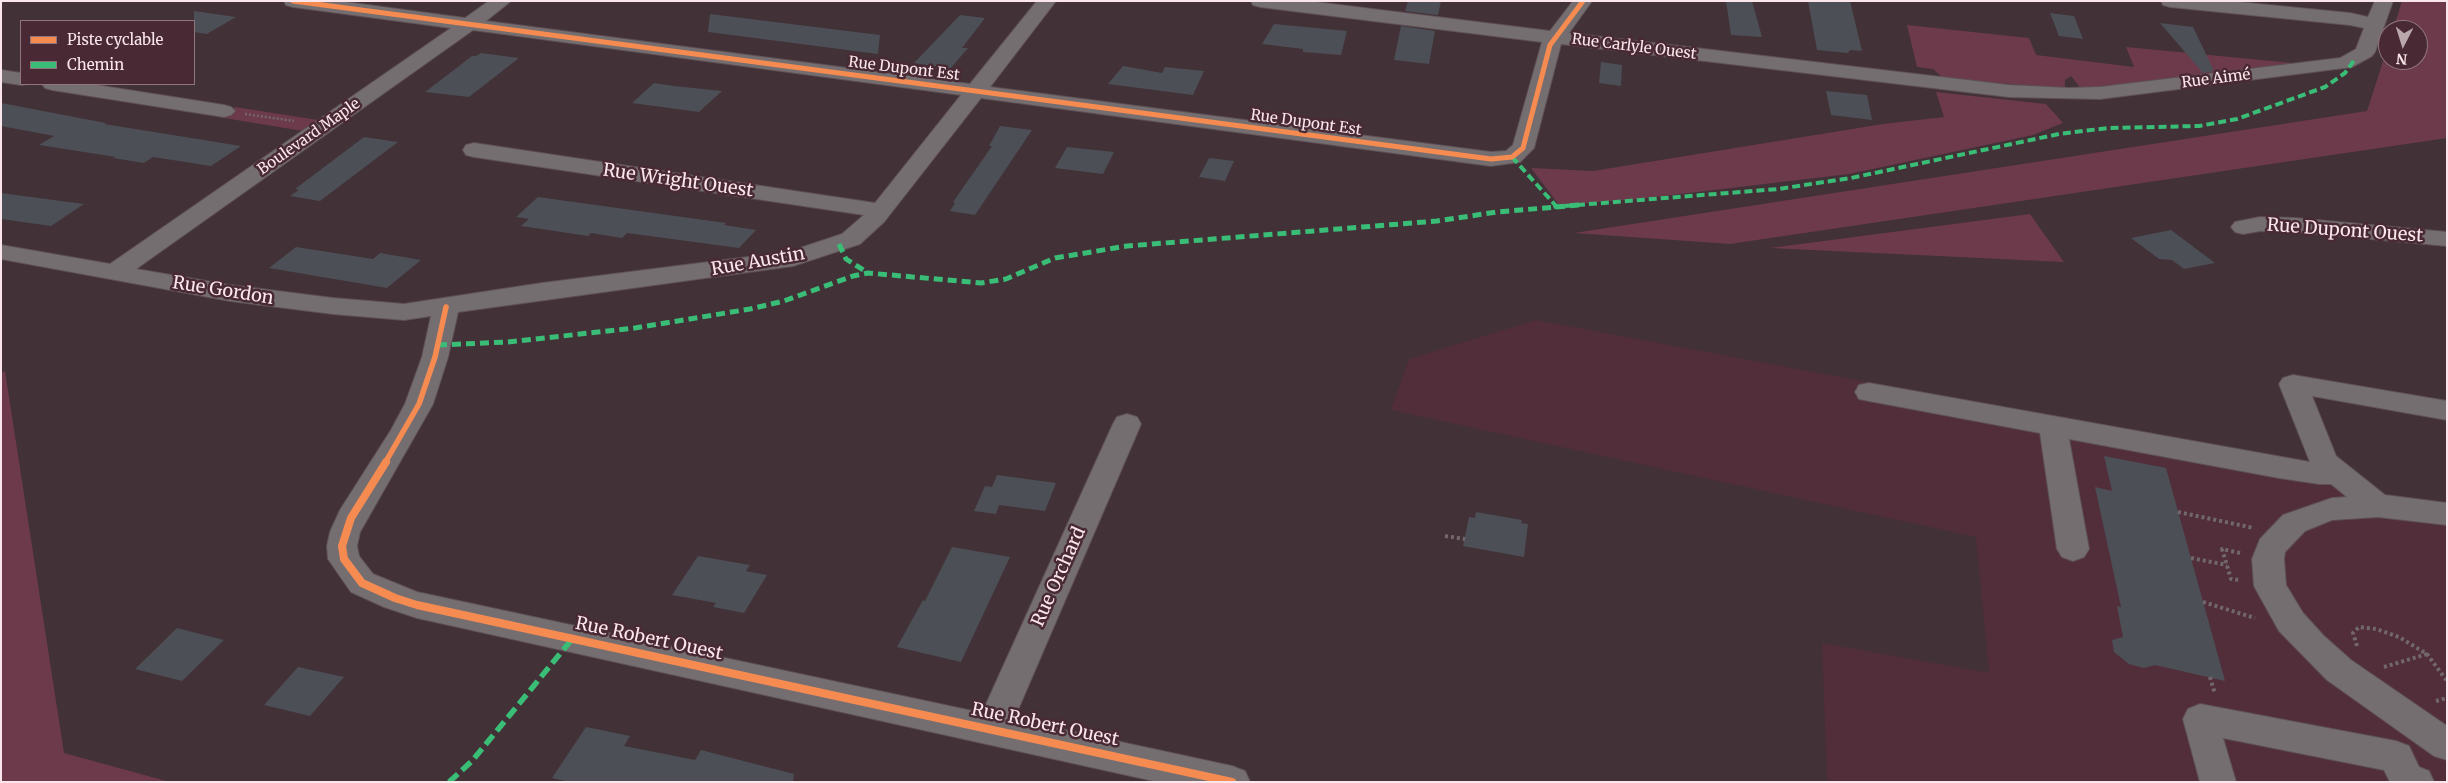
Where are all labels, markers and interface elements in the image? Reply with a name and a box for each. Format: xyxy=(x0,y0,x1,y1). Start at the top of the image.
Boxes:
legend xyxy=(20,20,195,85)
north arrow xyxy=(2378,20,2428,70)
text: Piste cyclable xyxy=(67,30,163,49)
street label: Rue Carlyle Ouest xyxy=(1571,30,1697,64)
text: N xyxy=(2395,49,2408,68)
street label: Rue Dupont Est xyxy=(847,53,961,85)
text: Chemin xyxy=(67,55,124,74)
street label: Rue Aimé xyxy=(2181,66,2251,92)
street label: Boulevard Maple xyxy=(254,95,364,179)
street label: Rue Dupont Est xyxy=(1249,106,1363,140)
street label: Rue Wright Ouest xyxy=(601,160,755,202)
street label: Rue Dupont Ouest xyxy=(2266,215,2424,247)
street label: Rue Austin xyxy=(710,243,806,281)
street label: Rue Gordon xyxy=(171,272,275,310)
street label: Rue Orchard xyxy=(1027,524,1091,630)
street label: Rue Robert Ouest xyxy=(573,613,725,665)
street label: Rue Robert Ouest xyxy=(969,699,1121,751)

